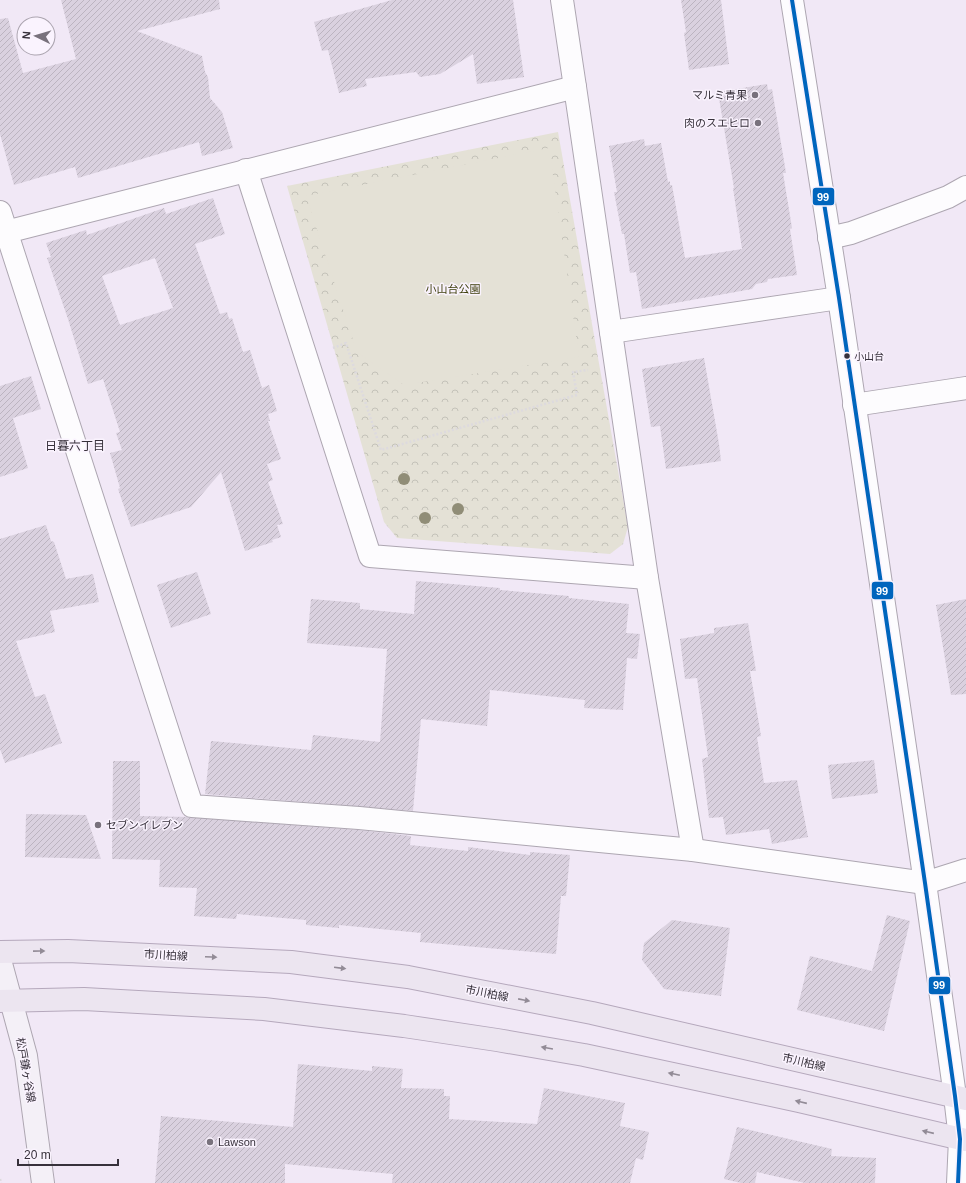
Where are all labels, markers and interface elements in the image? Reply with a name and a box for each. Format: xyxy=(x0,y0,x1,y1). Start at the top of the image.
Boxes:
north arrow xyxy=(16,16,56,56)
text: N xyxy=(20,31,32,40)
place label: マルミ青果 xyxy=(692,89,747,101)
marker: マルミ青果 xyxy=(750,90,760,100)
place label: 肉のスエヒロ xyxy=(684,117,750,129)
marker: 肉のスエヒロ xyxy=(753,118,763,128)
line badge: 99 xyxy=(812,187,835,206)
text: 99 xyxy=(817,191,829,203)
park label: 小山台公園 xyxy=(426,283,481,295)
marker: 小山台 xyxy=(842,351,852,361)
place label: 小山台 xyxy=(854,351,884,362)
district label: 日暮六丁目 xyxy=(45,439,105,453)
line badge: 99 xyxy=(871,581,894,600)
text: 99 xyxy=(876,585,888,597)
place label: セブンイレブン xyxy=(106,819,183,831)
marker: セブンイレブン xyxy=(93,820,103,830)
one-way arrow xyxy=(33,948,45,955)
street label: 市川柏線 xyxy=(144,948,188,962)
one-way arrow xyxy=(205,954,217,961)
one-way arrow xyxy=(334,965,346,971)
line badge: 99 xyxy=(928,976,951,995)
text: 99 xyxy=(933,979,945,991)
street label: 市川柏線 xyxy=(464,983,510,1003)
one-way arrow xyxy=(517,997,530,1003)
street label: 松戸鎌ヶ谷線 xyxy=(14,1036,38,1104)
one-way arrow xyxy=(541,1045,553,1051)
street label: 市川柏線 xyxy=(781,1051,827,1073)
one-way arrow xyxy=(668,1071,681,1077)
one-way arrow xyxy=(795,1099,807,1105)
one-way arrow xyxy=(922,1128,934,1134)
place label: Lawson xyxy=(218,1136,256,1148)
marker: Lawson xyxy=(205,1137,215,1147)
scale bar xyxy=(18,1141,118,1167)
text: 20 m xyxy=(24,1148,51,1162)

